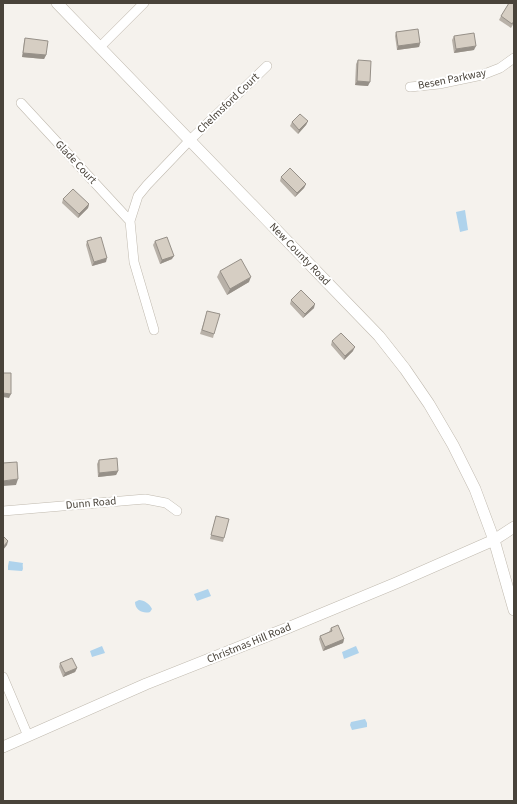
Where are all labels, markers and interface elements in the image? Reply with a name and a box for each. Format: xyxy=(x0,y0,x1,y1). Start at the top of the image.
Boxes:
street label: Besen Parkway xyxy=(417,65,487,93)
street label: Chelmsford Court xyxy=(194,69,263,137)
street label: Glade Court xyxy=(52,137,100,187)
street label: New County Road xyxy=(266,219,334,289)
street label: Dunn Road xyxy=(65,493,117,513)
street label: Christmas Hill Road xyxy=(205,619,293,667)

